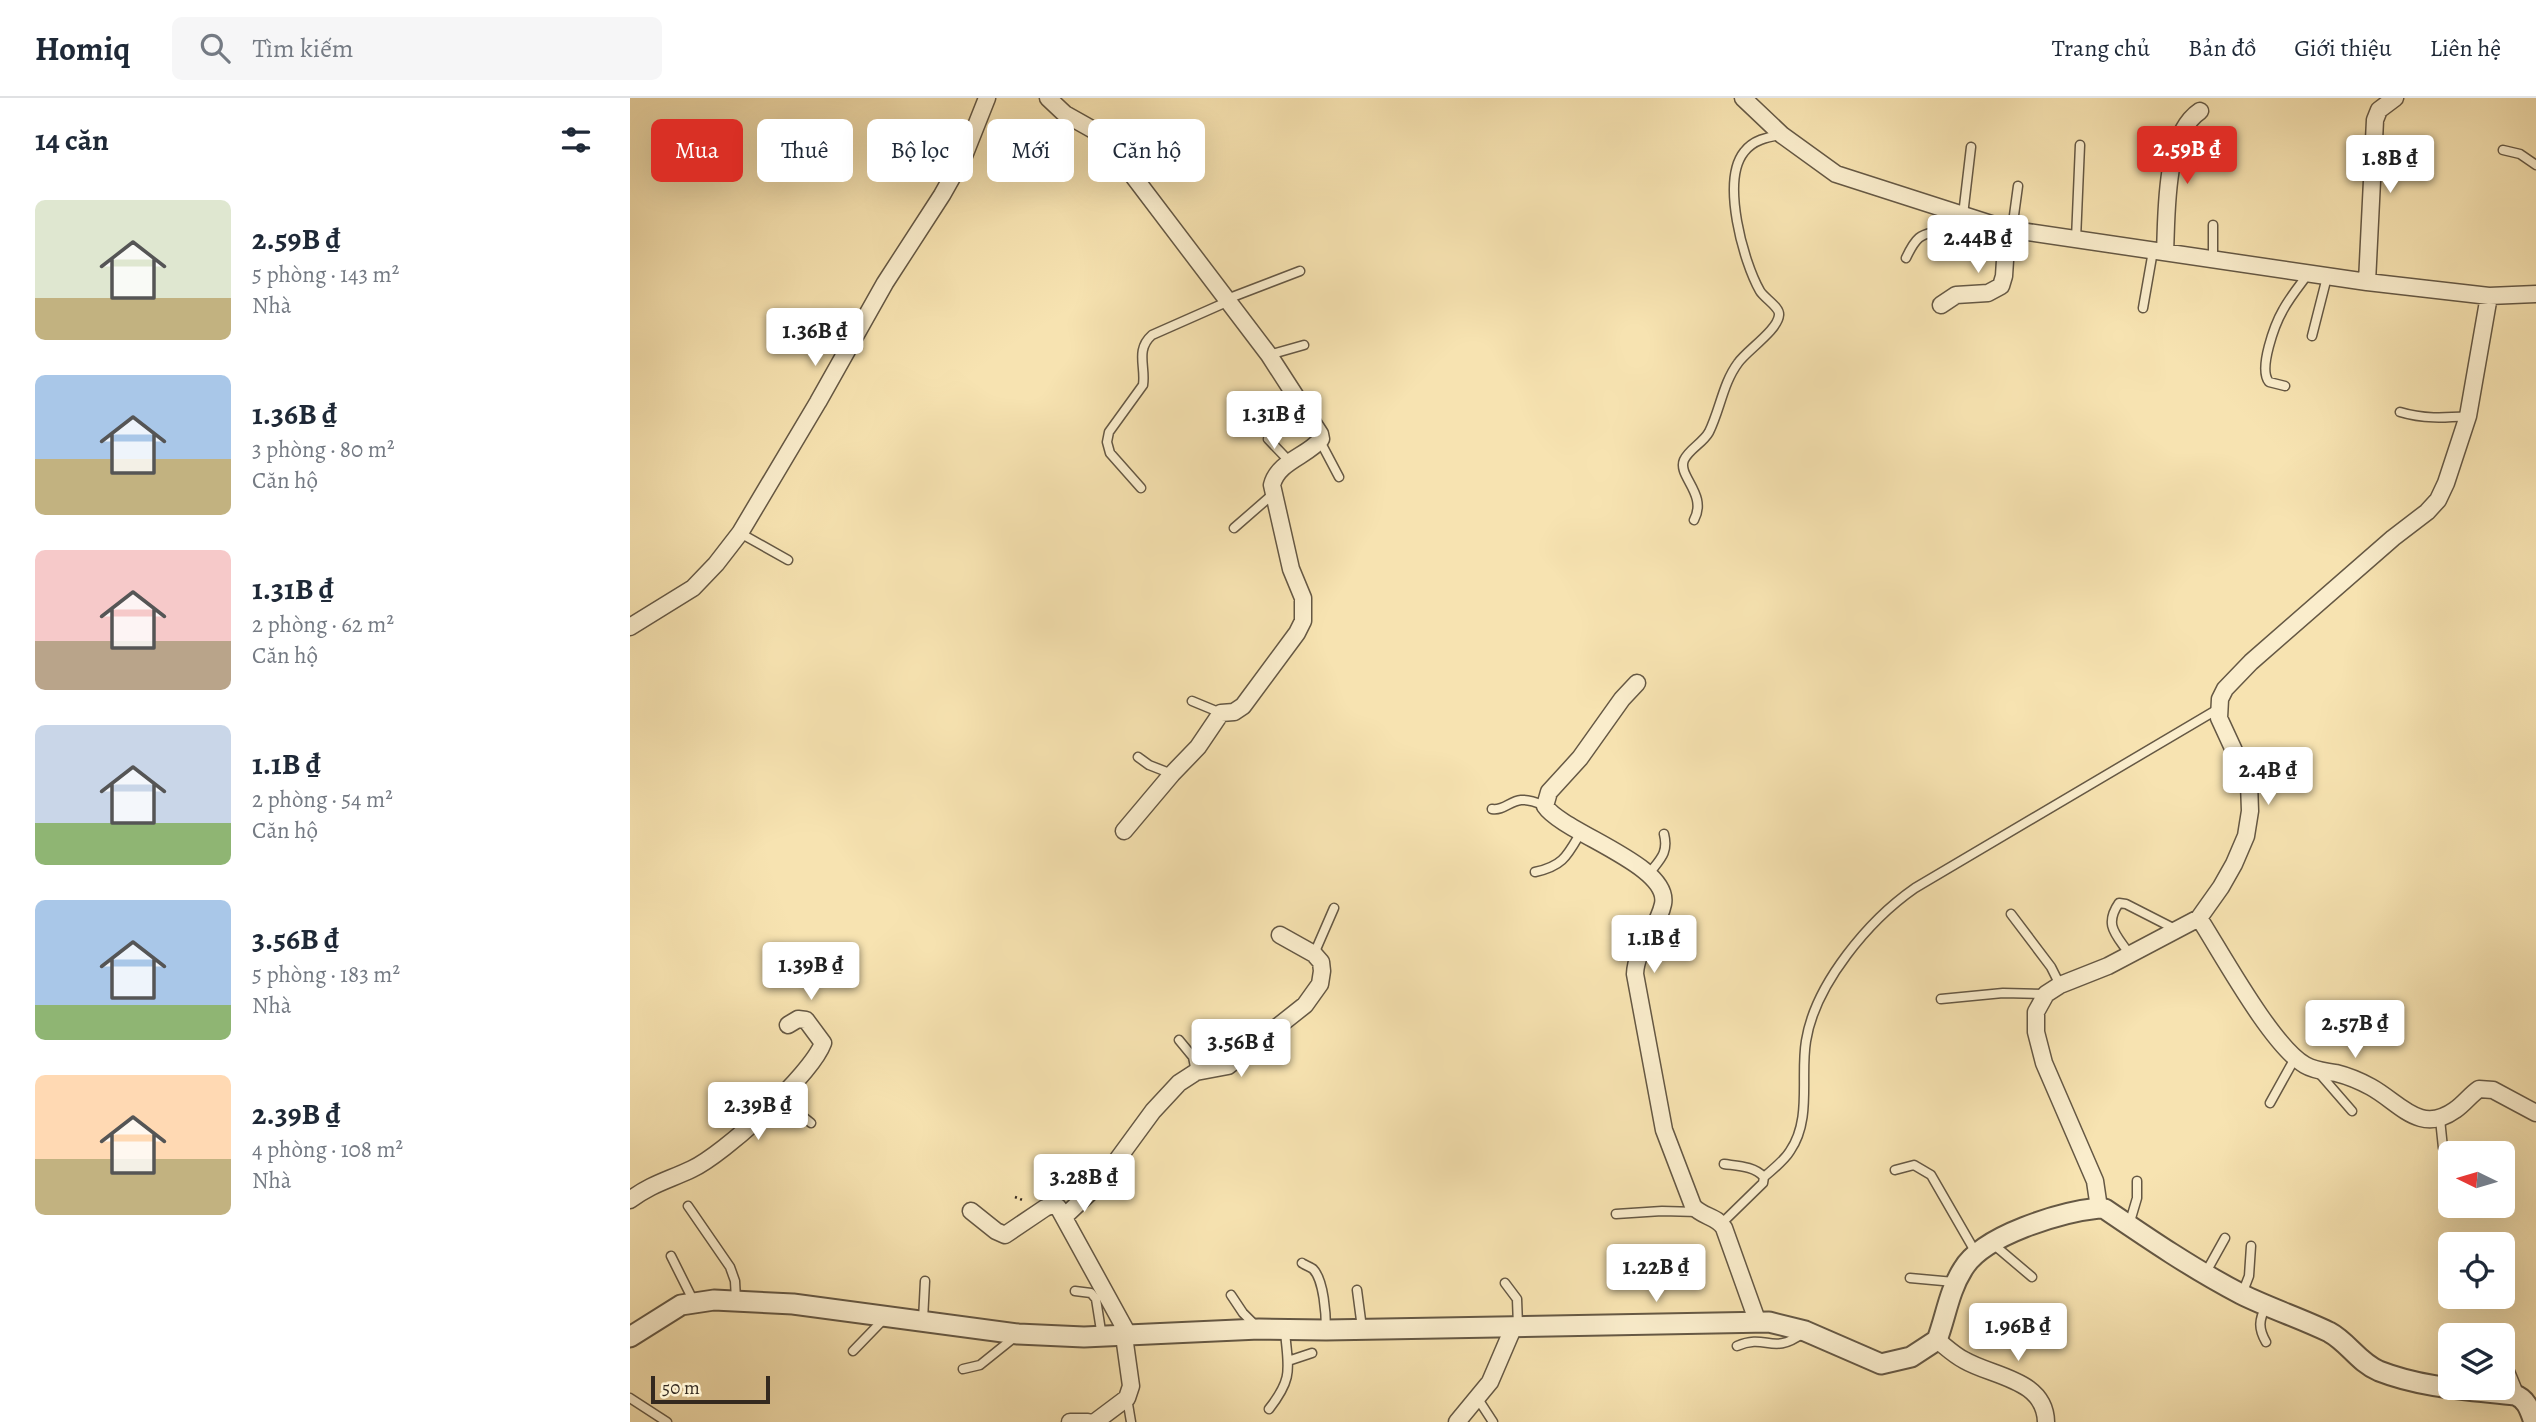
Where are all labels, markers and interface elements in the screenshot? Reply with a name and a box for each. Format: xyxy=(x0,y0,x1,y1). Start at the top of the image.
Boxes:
search box xyxy=(172,17,662,80)
text: Homiq xyxy=(35,26,130,71)
icon: search xyxy=(196,29,234,67)
text: Tìm kiếm xyxy=(252,31,353,66)
text: Trang chủ xyxy=(2052,32,2150,64)
text: Bản đồ xyxy=(2188,32,2256,64)
text: Giới thiệu xyxy=(2294,32,2392,64)
text: Liên hệ xyxy=(2430,32,2501,64)
chip: Mua xyxy=(651,119,743,182)
chip: Thuê xyxy=(757,119,853,182)
chip: Bộ lọc xyxy=(867,119,973,182)
chip: Mới xyxy=(987,119,1074,182)
chip: Căn hộ xyxy=(1088,119,1205,182)
text: 14 căn xyxy=(35,120,109,160)
icon: filters xyxy=(557,121,595,159)
pin: 2.59B ₫ xyxy=(2122,126,2252,186)
text: 2.59B ₫ xyxy=(2153,133,2221,164)
pin: 1.8B ₫ xyxy=(2333,136,2447,195)
text: 1.8B ₫ xyxy=(2362,142,2418,173)
pin: 2.44B ₫ xyxy=(1913,216,2043,275)
text: 2.59B ₫ xyxy=(252,219,341,259)
text: 2.44B ₫ xyxy=(1943,222,2013,253)
icon: home xyxy=(91,228,175,312)
text: 5 phòng · 143 m² xyxy=(252,259,399,290)
text: Nhà xyxy=(252,290,292,321)
pin: 1.36B ₫ xyxy=(750,308,880,368)
text: 1.36B ₫ xyxy=(782,315,848,346)
pin: 1.31B ₫ xyxy=(1209,392,1339,451)
text: 1.36B ₫ xyxy=(252,394,337,434)
text: 1.31B ₫ xyxy=(1243,398,1305,429)
icon: home xyxy=(91,403,175,487)
text: 3 phòng · 80 m² xyxy=(252,434,394,465)
text: Căn hộ xyxy=(252,465,318,496)
text: 1.31B ₫ xyxy=(252,569,334,609)
icon: home xyxy=(91,578,175,662)
text: 2 phòng · 62 m² xyxy=(252,609,394,640)
text: Căn hộ xyxy=(252,640,318,671)
text: 1.1B ₫ xyxy=(252,744,321,784)
pin: 2.4B ₫ xyxy=(2211,748,2325,807)
icon: home xyxy=(91,753,175,837)
text: 2.4B ₫ xyxy=(2239,754,2297,785)
text: 2 phòng · 54 m² xyxy=(252,784,393,815)
text: Căn hộ xyxy=(252,815,318,846)
pin: 1.1B ₫ xyxy=(1597,916,1711,975)
text: 3.56B ₫ xyxy=(252,919,339,959)
text: 1.1B ₫ xyxy=(1628,922,1680,953)
icon: home xyxy=(91,928,175,1012)
pin: 1.39B ₫ xyxy=(746,942,876,1002)
text: 1.39B ₫ xyxy=(778,949,844,980)
text: 5 phòng · 183 m² xyxy=(252,959,400,990)
text: Nhà xyxy=(252,990,292,1021)
pin: 2.57B ₫ xyxy=(2290,1000,2420,1060)
text: 2.57B ₫ xyxy=(2321,1007,2389,1038)
pin: 3.56B ₫ xyxy=(1176,1020,1306,1079)
text: 3.56B ₫ xyxy=(1208,1026,1274,1057)
pin: 2.39B ₫ xyxy=(693,1082,823,1142)
text: 2.39B ₫ xyxy=(724,1089,792,1120)
text: 2.39B ₫ xyxy=(252,1094,341,1134)
icon: home xyxy=(91,1103,175,1187)
text: 4 phòng · 108 m² xyxy=(252,1134,403,1165)
north arrow xyxy=(2438,1141,2515,1218)
map controls xyxy=(2438,1141,2515,1400)
pin: 3.28B ₫ xyxy=(1019,1154,1149,1214)
text: 3.28B ₫ xyxy=(1050,1161,1118,1192)
text: Nhà xyxy=(252,1165,292,1196)
button: locate xyxy=(2438,1232,2515,1309)
pin: 1.22B ₫ xyxy=(1591,1244,1721,1304)
text: 1.22B ₫ xyxy=(1623,1251,1689,1282)
pin: 1.96B ₫ xyxy=(1953,1304,2083,1363)
text: 1.96B ₫ xyxy=(1985,1310,2051,1341)
button: layers xyxy=(2438,1323,2515,1400)
scale bar xyxy=(651,1373,770,1405)
text: 50 m xyxy=(662,1375,700,1401)

